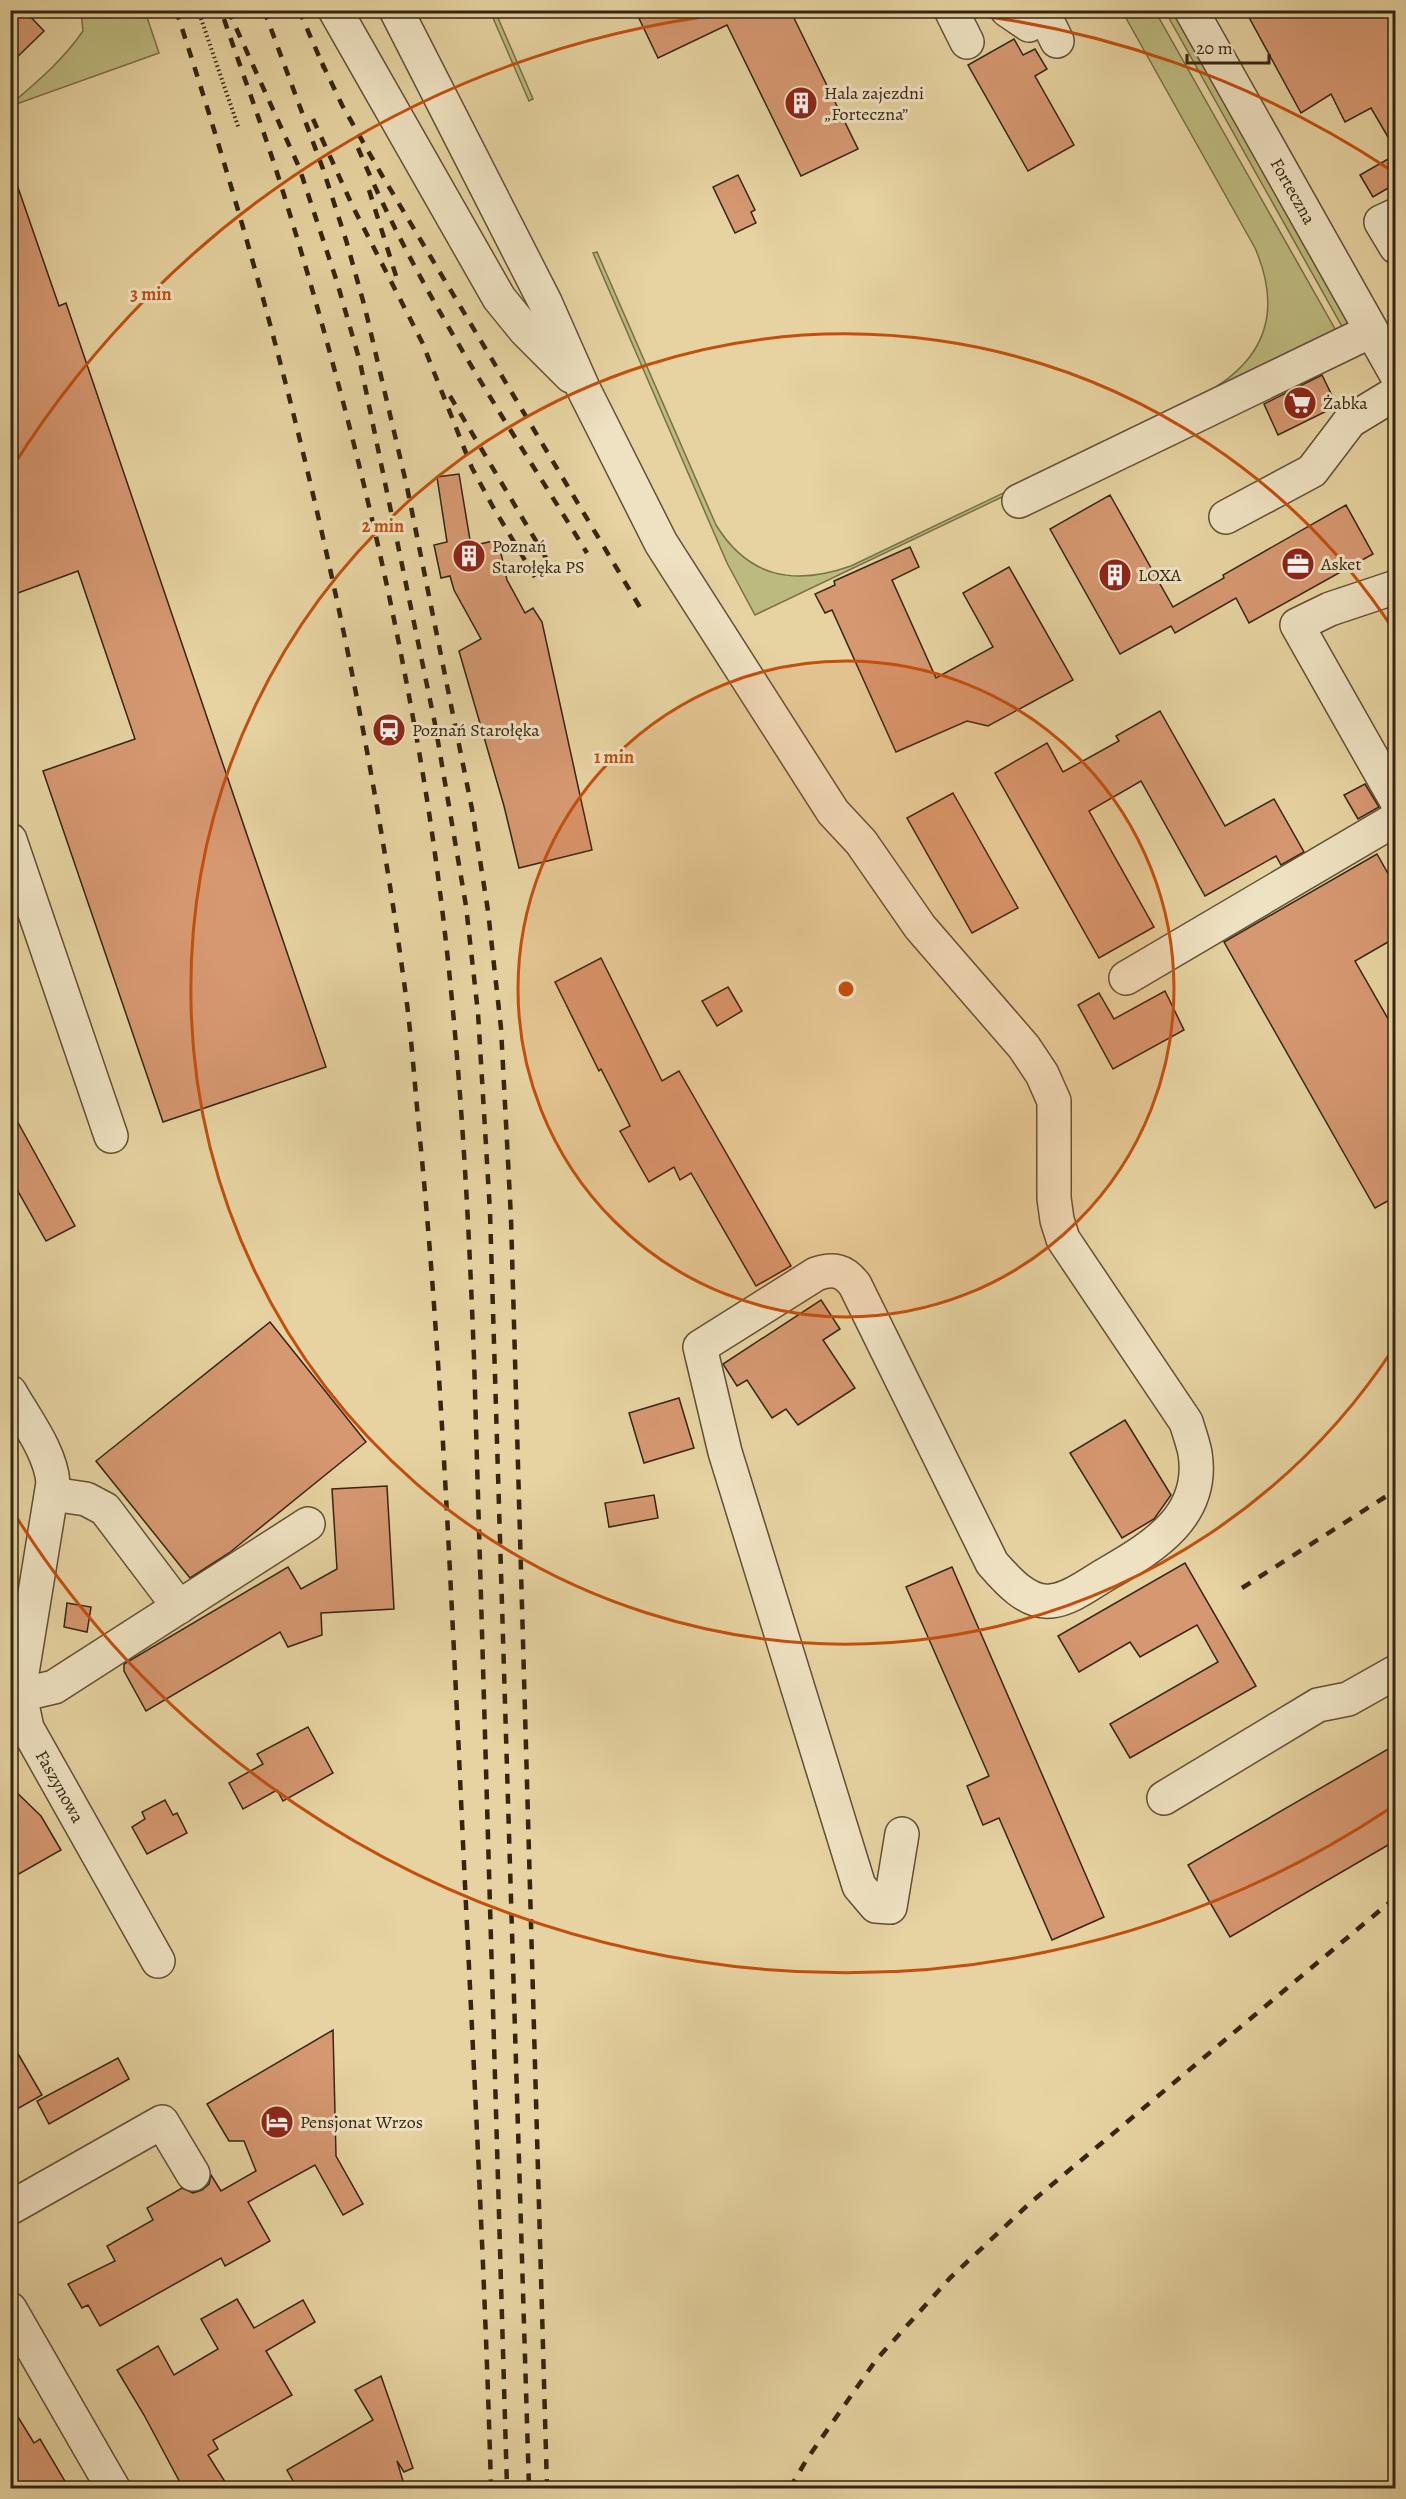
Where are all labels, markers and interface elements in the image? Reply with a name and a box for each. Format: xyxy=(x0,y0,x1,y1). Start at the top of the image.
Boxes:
scale bar xyxy=(1187,27,1270,65)
text: 20 m xyxy=(1196,36,1233,60)
place label: Hala zajezdni „Forteczna” xyxy=(824,81,924,126)
building icon: Hala zajezdni „Forteczna” xyxy=(783,85,819,121)
street label: Forteczna xyxy=(1265,154,1322,229)
text: 3 min xyxy=(130,282,172,306)
supermarket icon: Żabka xyxy=(1282,385,1318,421)
place label: Żabka xyxy=(1323,391,1368,415)
text: 2 min xyxy=(362,514,404,538)
place label: Poznań Starołęka PS xyxy=(492,534,584,579)
building icon: Poznań Starołęka PS xyxy=(451,538,487,574)
office icon: Asket xyxy=(1280,546,1316,582)
place label: Asket xyxy=(1320,552,1361,576)
building icon: LOXA xyxy=(1097,557,1133,593)
place label: LOXA xyxy=(1138,563,1182,587)
station icon: Poznań Starołęka xyxy=(371,712,407,748)
place label: Poznań Starołęka xyxy=(412,718,540,742)
text: 1 min xyxy=(594,745,634,769)
centre of rings xyxy=(836,979,856,999)
street label: Faszynowa xyxy=(30,1746,90,1828)
hotel icon: Pensjonat Wrzos xyxy=(259,2104,295,2140)
place label: Pensjonat Wrzos xyxy=(300,2110,423,2134)

